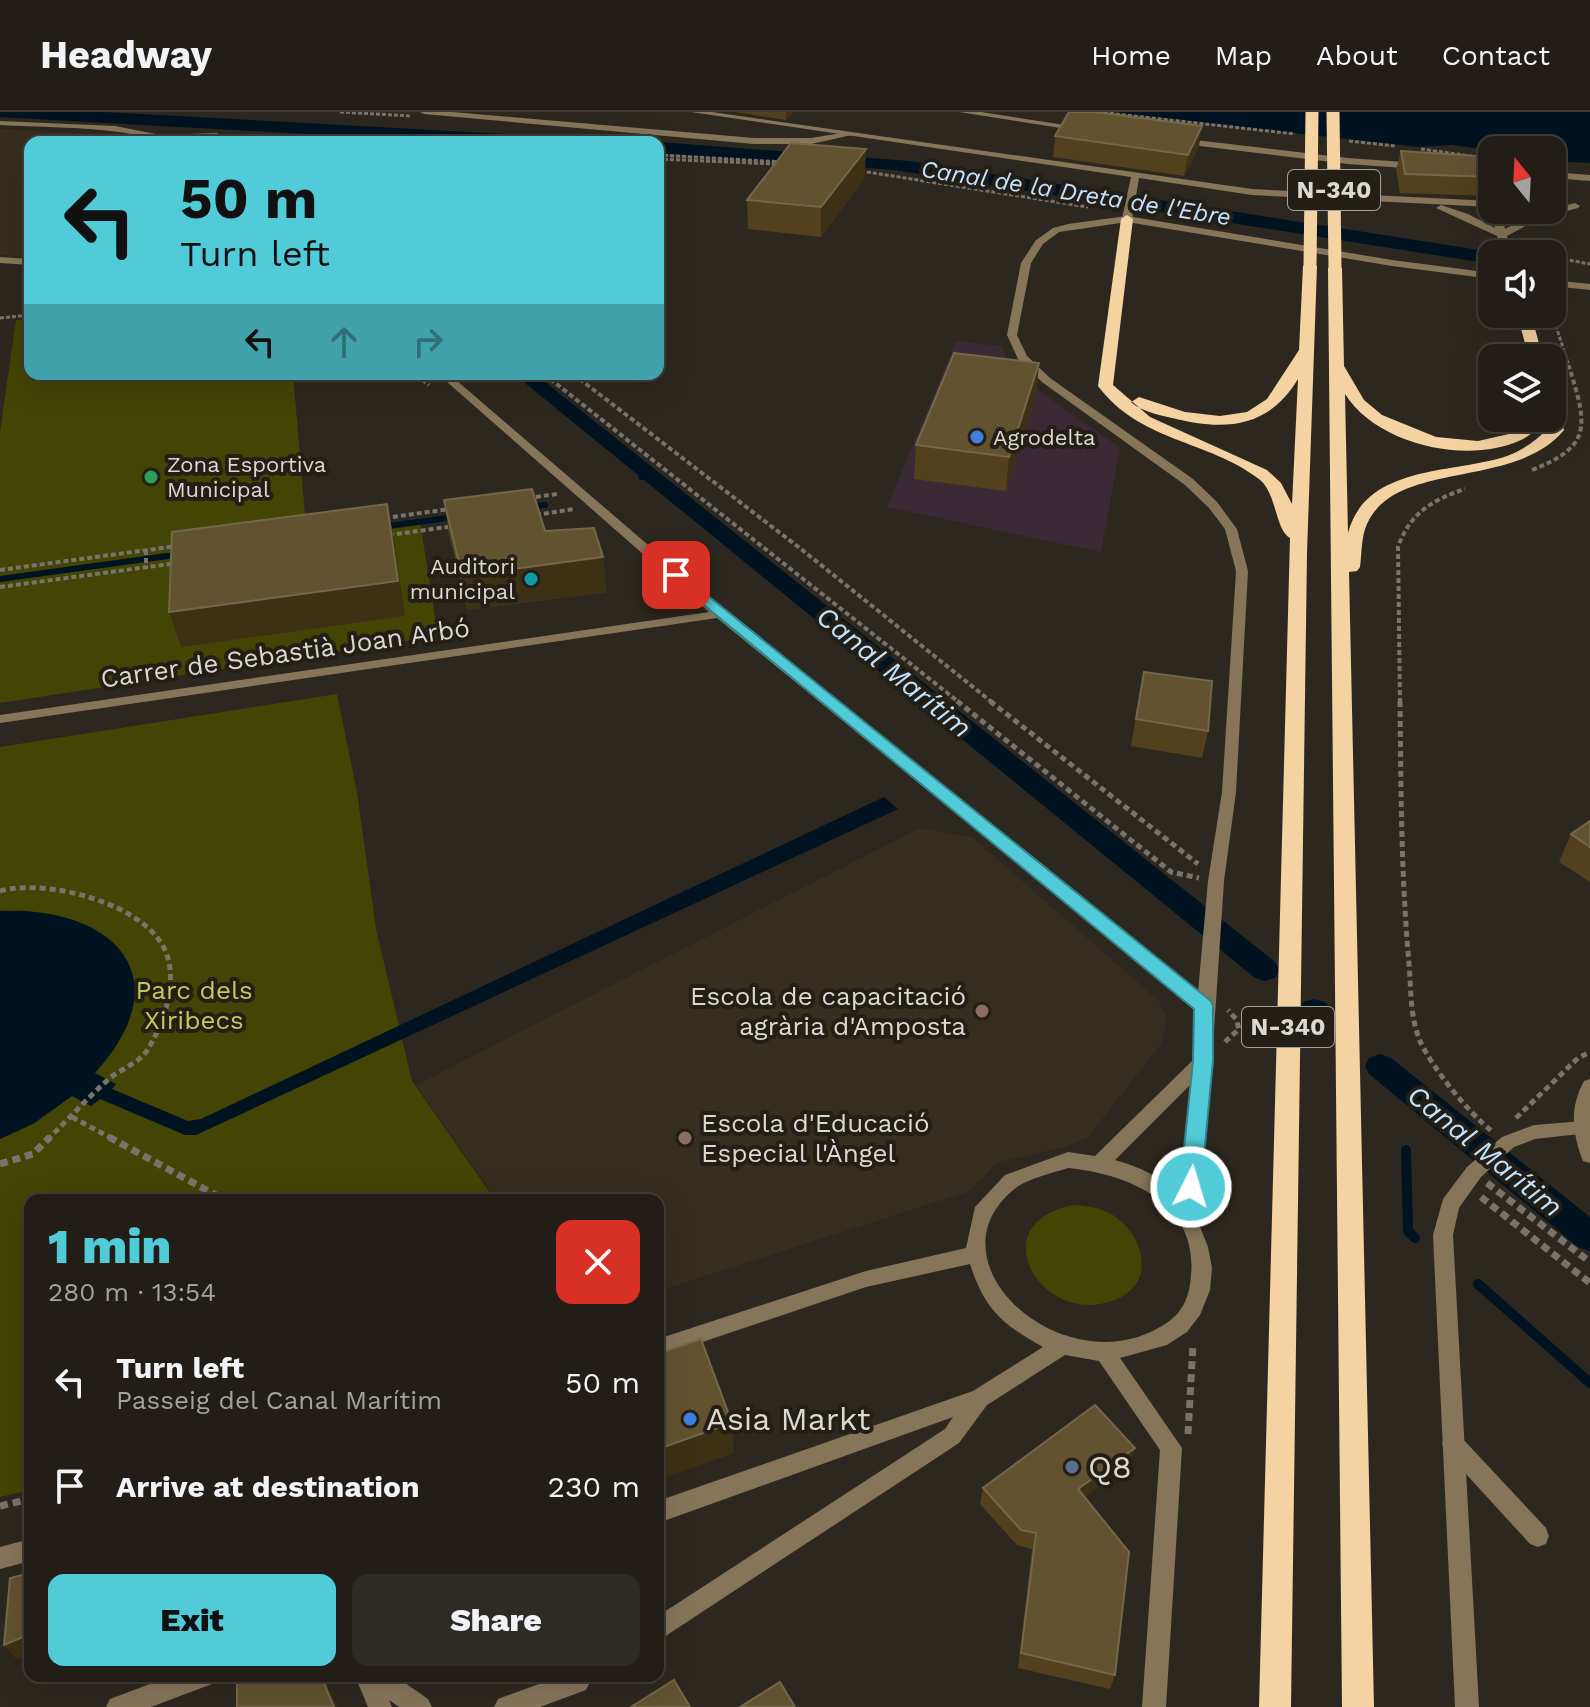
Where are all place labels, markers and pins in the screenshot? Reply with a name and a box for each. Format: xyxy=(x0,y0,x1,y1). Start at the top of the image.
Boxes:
place label: Agrodelta xyxy=(993,425,1096,450)
marker: Agrodelta xyxy=(968,428,986,446)
place label: Zona Esportiva Municipal xyxy=(167,452,326,502)
marker: Zona Esportiva Municipal xyxy=(142,468,160,486)
pin xyxy=(642,541,710,609)
place label: Auditori municipal xyxy=(410,554,515,604)
marker: Auditori municipal xyxy=(522,570,540,588)
place label: Escola de capacitació agrària d'Amposta xyxy=(690,981,966,1041)
marker: Escola de capacitació agrària d'Amposta xyxy=(973,1002,991,1020)
place label: Escola d'Educació Especial l'Àngel xyxy=(701,1108,930,1168)
marker: Escola d'Educació Especial l'Àngel xyxy=(676,1129,694,1147)
place label: Asia Markt xyxy=(706,1400,870,1438)
marker: Asia Markt xyxy=(681,1410,699,1428)
place label: Q8 xyxy=(1088,1448,1132,1486)
marker: Q8 xyxy=(1063,1458,1081,1476)

